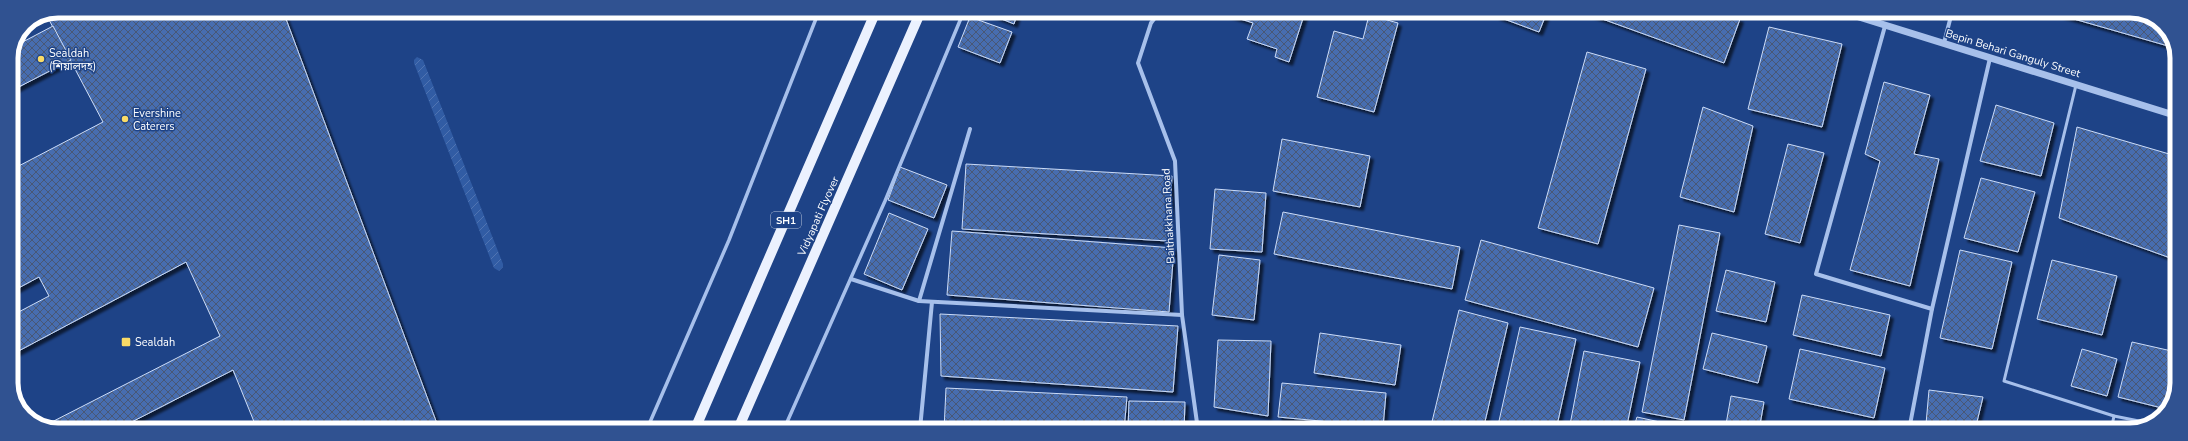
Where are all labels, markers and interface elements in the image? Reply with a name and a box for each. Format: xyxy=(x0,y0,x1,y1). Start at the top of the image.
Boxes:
street label: Bepin Behari Ganguly Street xyxy=(1944,26,2082,81)
place label: Sealdah (শিয়ালদহ) xyxy=(49,46,96,74)
marker: Sealdah (শিয়ালদহ) xyxy=(36,54,46,64)
place label: Evershine Caterers xyxy=(133,106,181,134)
marker: Evershine Caterers xyxy=(120,114,130,124)
street label: Baithakkhana Road xyxy=(1159,168,1178,264)
street label: Vidyapati Flyover xyxy=(794,174,843,259)
road number: SH1 xyxy=(771,212,801,228)
place label: Sealdah xyxy=(135,335,175,350)
marker: Sealdah xyxy=(120,336,132,348)

